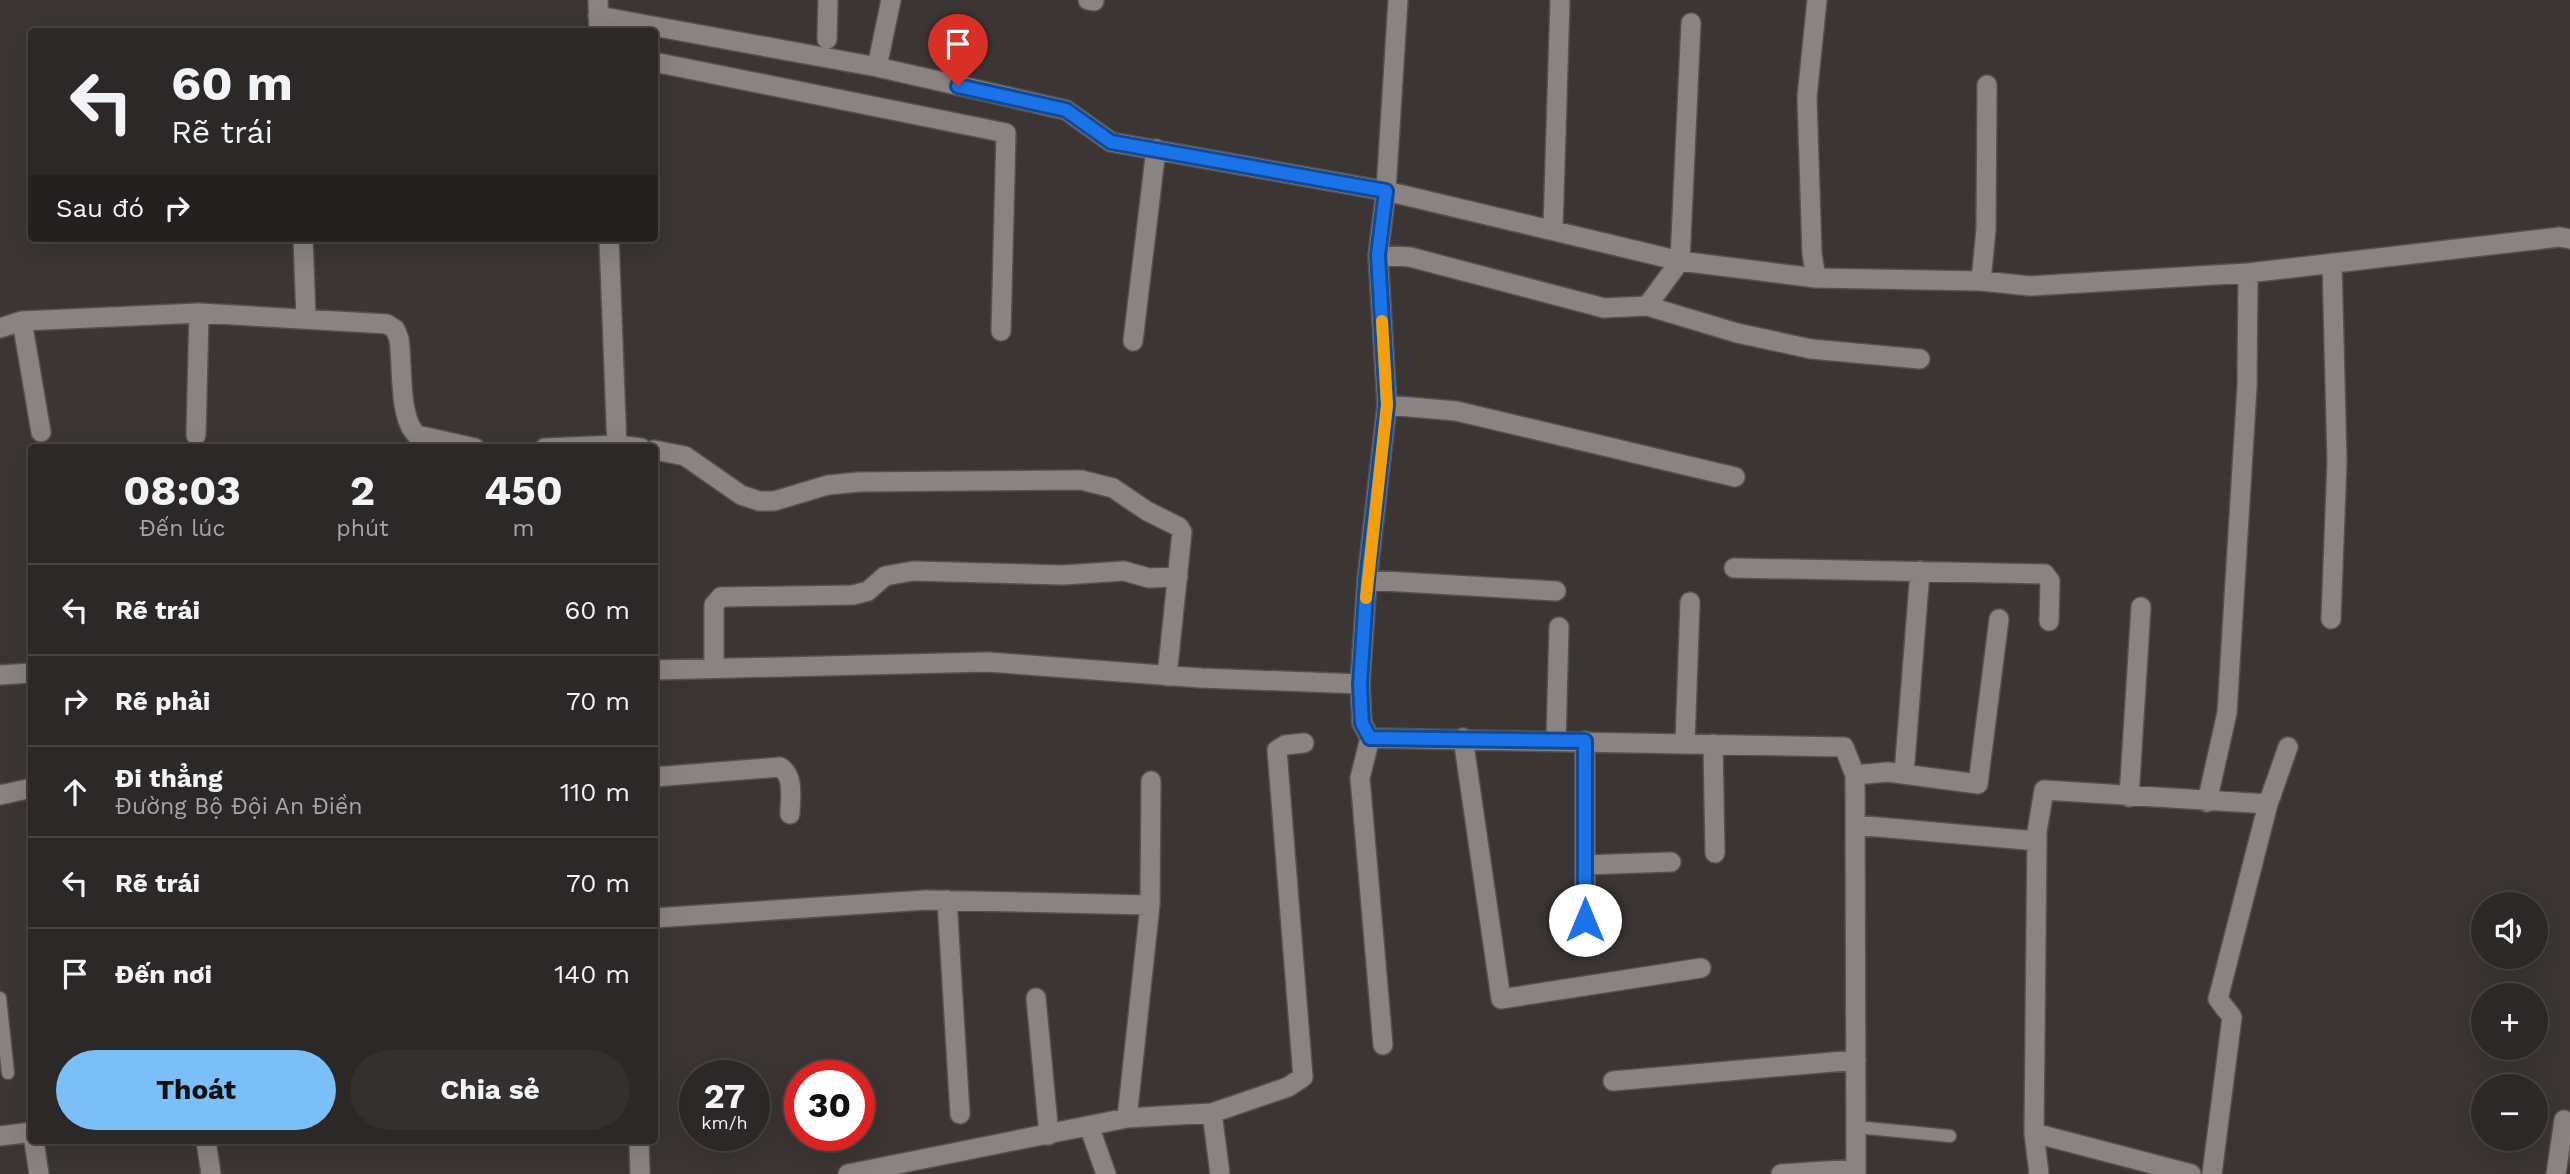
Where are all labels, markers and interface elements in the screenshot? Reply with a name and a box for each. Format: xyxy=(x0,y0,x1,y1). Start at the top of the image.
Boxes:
pin xyxy=(928,14,988,86)
icon: arrive xyxy=(939,25,977,63)
text: 60 m xyxy=(171,54,293,112)
icon: left xyxy=(56,56,147,147)
text: Rẽ trái xyxy=(171,113,273,151)
icon: right xyxy=(158,189,196,227)
text: Sau đó xyxy=(56,193,144,223)
text: 08:03 xyxy=(123,466,241,515)
text: 2 xyxy=(350,466,375,515)
text: 450 xyxy=(484,466,563,515)
text: Đến lúc xyxy=(139,515,225,542)
text: phút xyxy=(336,515,389,542)
text: m xyxy=(512,515,534,542)
icon: left xyxy=(56,591,94,629)
text: Rẽ trái xyxy=(115,595,200,625)
text: 60 m xyxy=(564,595,630,625)
icon: right xyxy=(56,682,94,720)
text: Rẽ phải xyxy=(115,686,210,716)
text: 70 m xyxy=(566,686,630,716)
text: Đi thẳng xyxy=(115,763,223,793)
icon: ahead xyxy=(56,773,94,811)
text: 110 m xyxy=(560,777,630,807)
text: Đường Bộ Đội An Điền xyxy=(115,793,362,820)
icon: left xyxy=(56,864,94,902)
text: Rẽ trái xyxy=(115,868,200,898)
text: 70 m xyxy=(566,868,630,898)
position arrow xyxy=(1548,883,1622,957)
map controls xyxy=(2471,892,2548,1151)
button: sound xyxy=(2471,892,2548,969)
icon: arrive xyxy=(56,955,94,993)
text: Đến nơi xyxy=(115,959,212,989)
text: 140 m xyxy=(554,959,630,989)
button: + xyxy=(2471,983,2548,1060)
button: Thoát xyxy=(56,1050,336,1130)
button: Chia sẻ xyxy=(350,1050,630,1130)
speed limit sign: 30 xyxy=(784,1060,875,1151)
button: − xyxy=(2471,1074,2548,1151)
text: 27 xyxy=(704,1075,745,1117)
text: km/h xyxy=(701,1112,748,1133)

